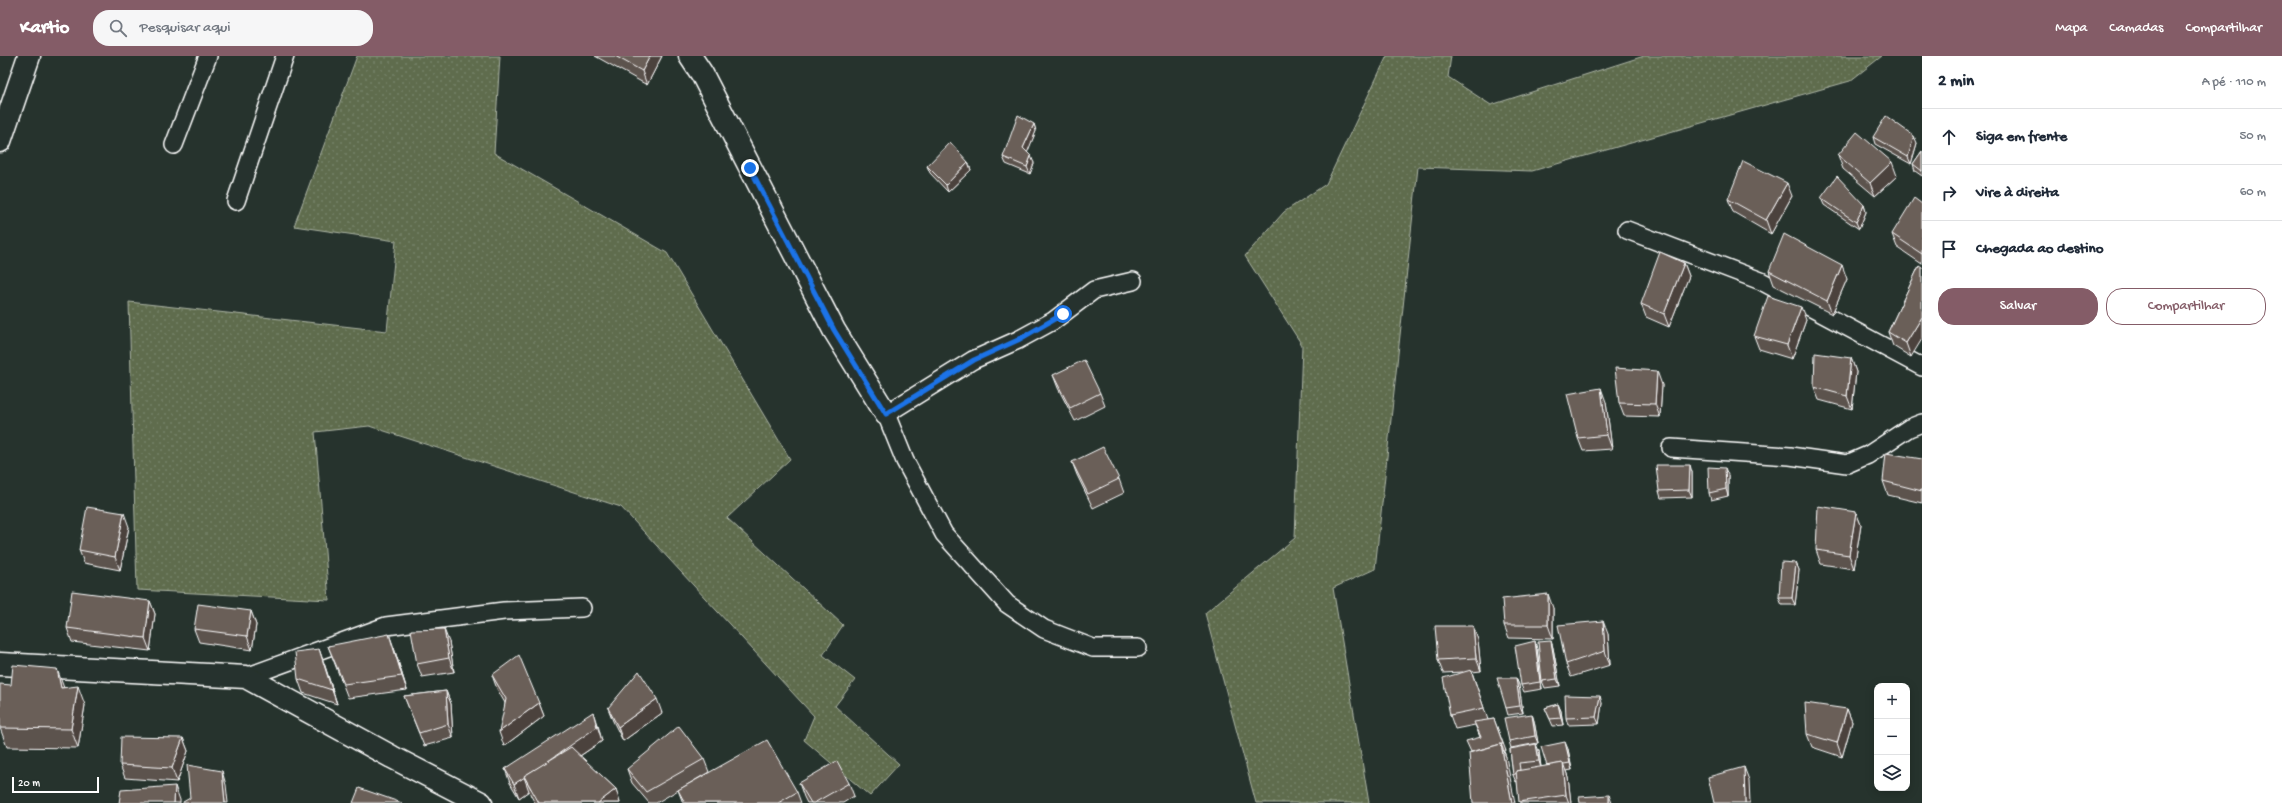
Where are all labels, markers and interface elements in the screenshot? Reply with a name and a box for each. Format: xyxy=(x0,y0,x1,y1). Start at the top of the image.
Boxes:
search box xyxy=(93,10,373,46)
text: Kartio xyxy=(20,17,69,40)
icon: search xyxy=(107,17,129,39)
text: Pesquisar aqui xyxy=(139,19,231,37)
text: Mapa xyxy=(2055,20,2087,37)
text: Camadas xyxy=(2109,20,2164,37)
text: Compartilhar xyxy=(2186,20,2262,37)
text: 2 min xyxy=(1938,72,1974,92)
text: A pé · 110 m xyxy=(2202,75,2266,90)
icon: ahead xyxy=(1938,126,1960,148)
text: Siga em frente xyxy=(1976,128,2067,146)
text: 50 m xyxy=(2239,129,2266,144)
route end xyxy=(741,159,759,177)
icon: right xyxy=(1938,182,1960,204)
text: Vire à direita xyxy=(1976,184,2059,202)
text: 60 m xyxy=(2240,185,2266,200)
icon: arrive xyxy=(1938,238,1960,260)
text: Chegada ao destino xyxy=(1976,240,2103,258)
button: Salvar xyxy=(1938,288,2098,325)
button: Compartilhar xyxy=(2106,288,2266,325)
route start xyxy=(1054,305,1072,323)
map controls xyxy=(1874,683,1910,791)
button: + xyxy=(1874,683,1910,719)
button: − xyxy=(1874,719,1910,755)
button: layers xyxy=(1874,755,1910,791)
scale bar xyxy=(12,775,99,794)
text: 20 m xyxy=(18,778,40,790)

